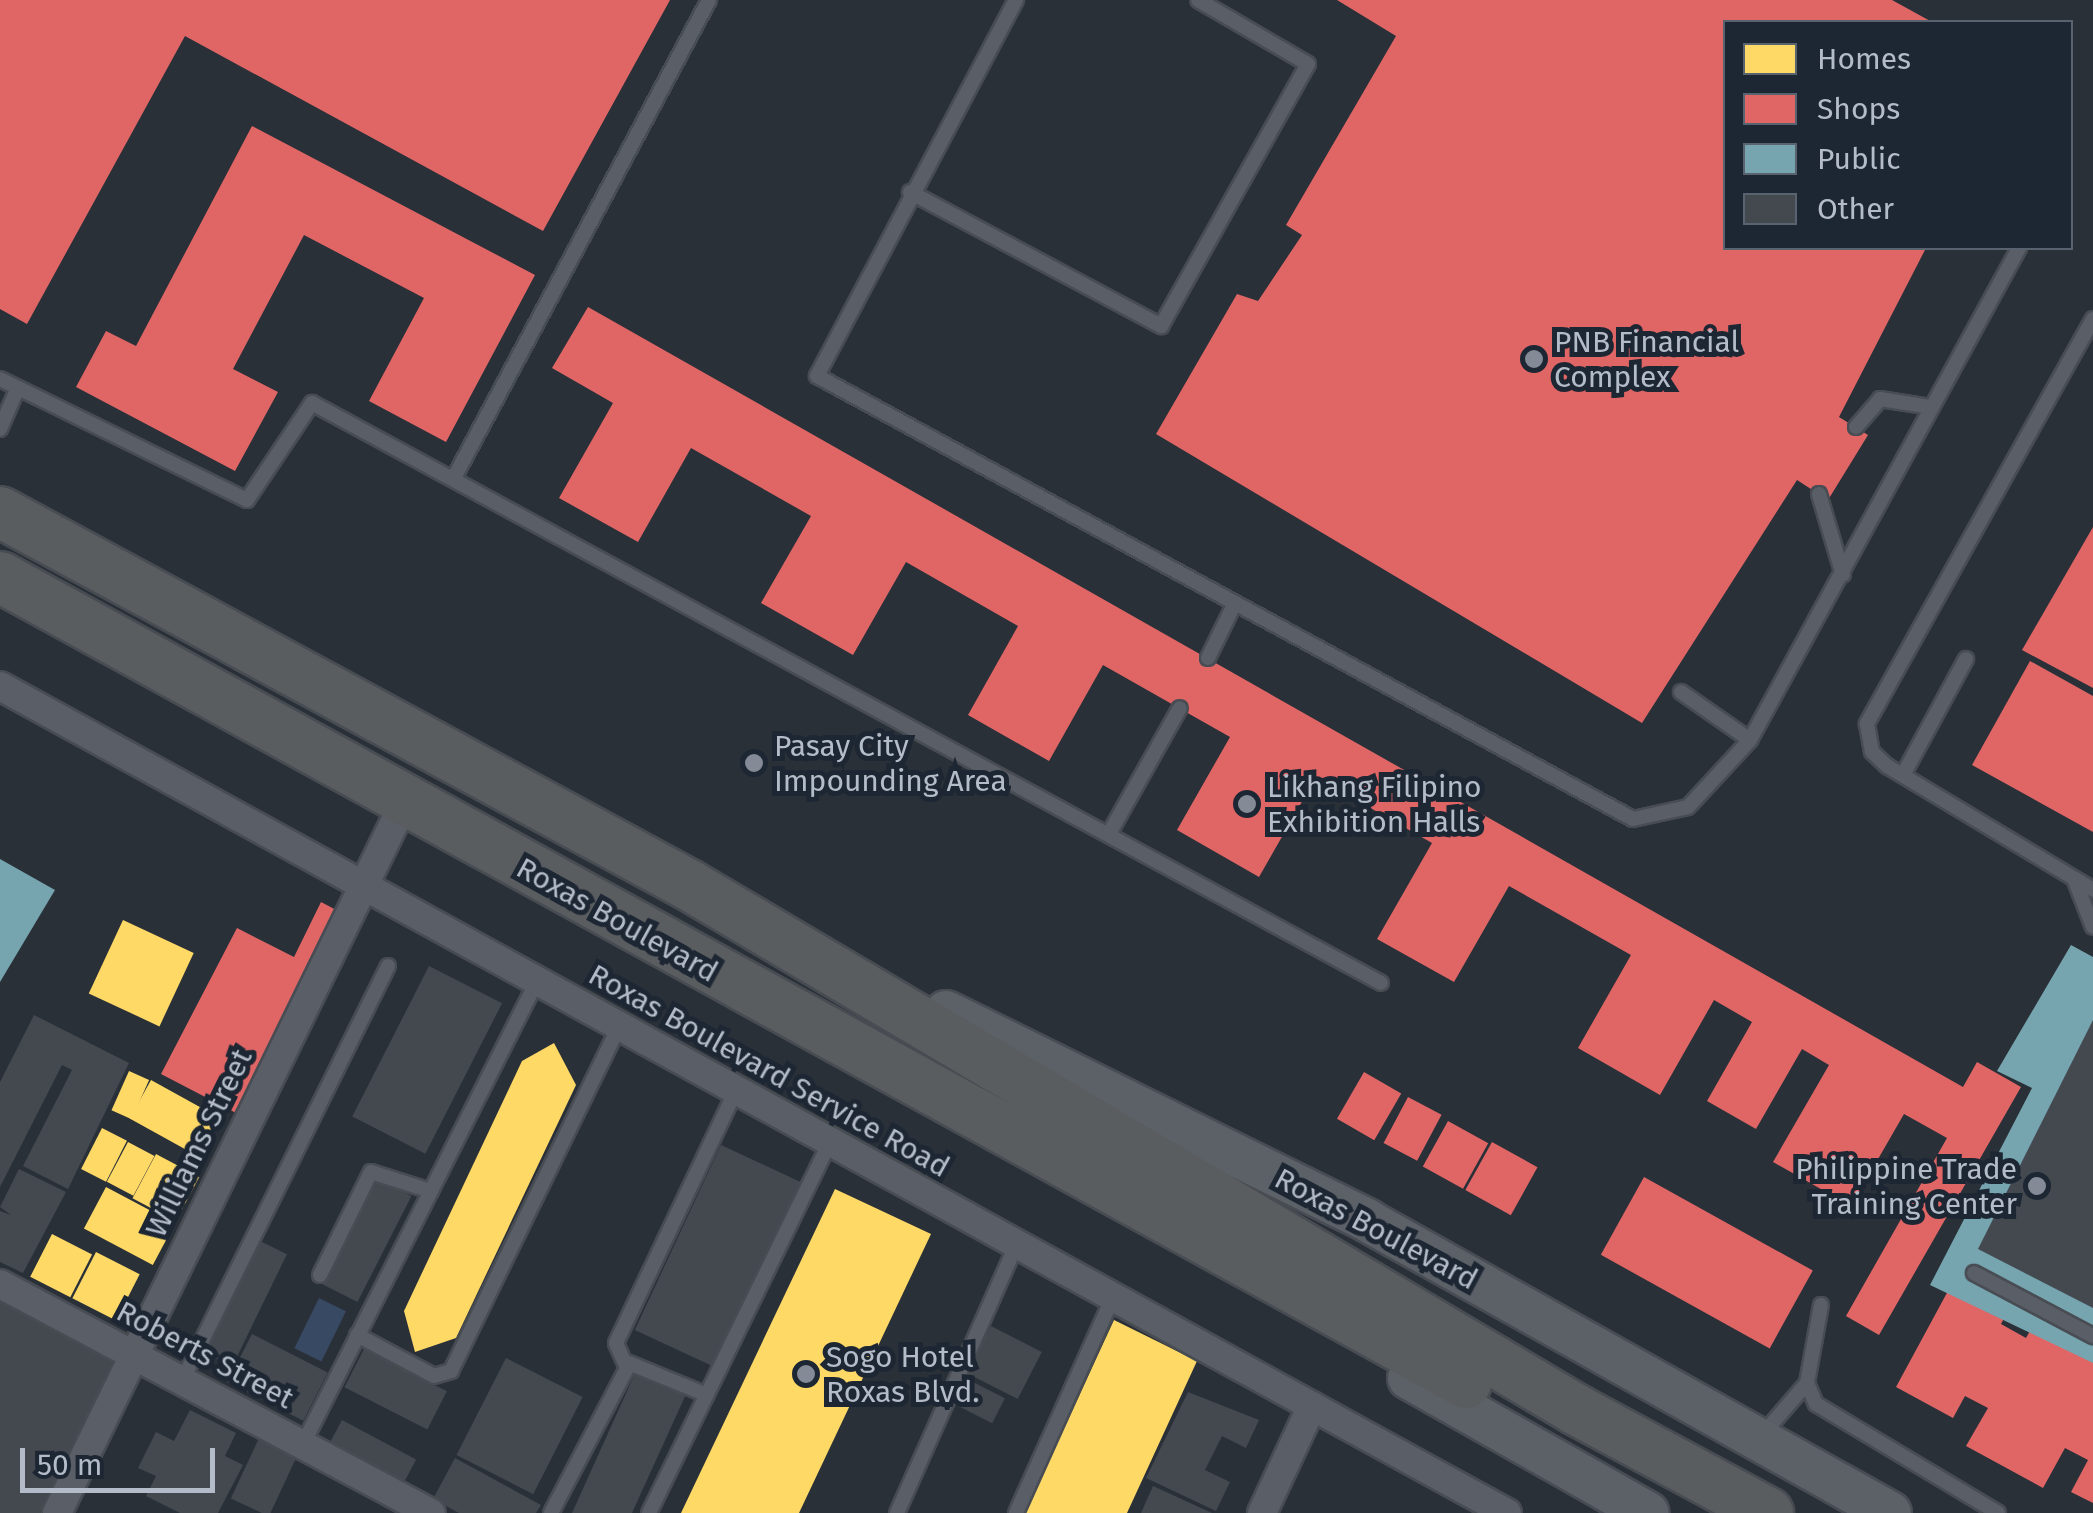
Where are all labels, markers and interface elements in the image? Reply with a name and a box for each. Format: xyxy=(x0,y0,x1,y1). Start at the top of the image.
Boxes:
legend xyxy=(1723,20,2073,250)
text: Homes xyxy=(1817,41,1911,77)
text: Shops xyxy=(1817,91,1900,127)
text: Public xyxy=(1817,141,1901,177)
text: Other xyxy=(1817,191,1894,227)
place label: PNB Financial Complex xyxy=(1554,324,1739,394)
marker: PNB Financial Complex xyxy=(1523,348,1545,370)
place label: Pasay City Impounding Area xyxy=(774,728,1007,798)
marker: Pasay City Impounding Area xyxy=(743,752,765,774)
place label: Likhang Filipino Exhibition Halls xyxy=(1267,769,1482,840)
marker: Likhang Filipino Exhibition Halls xyxy=(1236,793,1258,815)
street label: Roxas Boulevard xyxy=(510,850,724,990)
street label: Roxas Boulevard Service Road xyxy=(582,957,956,1185)
street label: Williams Street xyxy=(138,1043,260,1243)
place label: Philippine Trade Training Center xyxy=(1795,1151,2017,1222)
street label: Roxas Boulevard xyxy=(1269,1160,1483,1298)
marker: Philippine Trade Training Center xyxy=(2026,1175,2048,1197)
street label: Roberts Street xyxy=(110,1293,300,1417)
place label: Sogo Hotel Roxas Blvd. xyxy=(826,1339,980,1410)
marker: Sogo Hotel Roxas Blvd. xyxy=(795,1363,817,1385)
scale bar xyxy=(25,1428,220,1490)
text: 50 m xyxy=(37,1447,102,1483)

